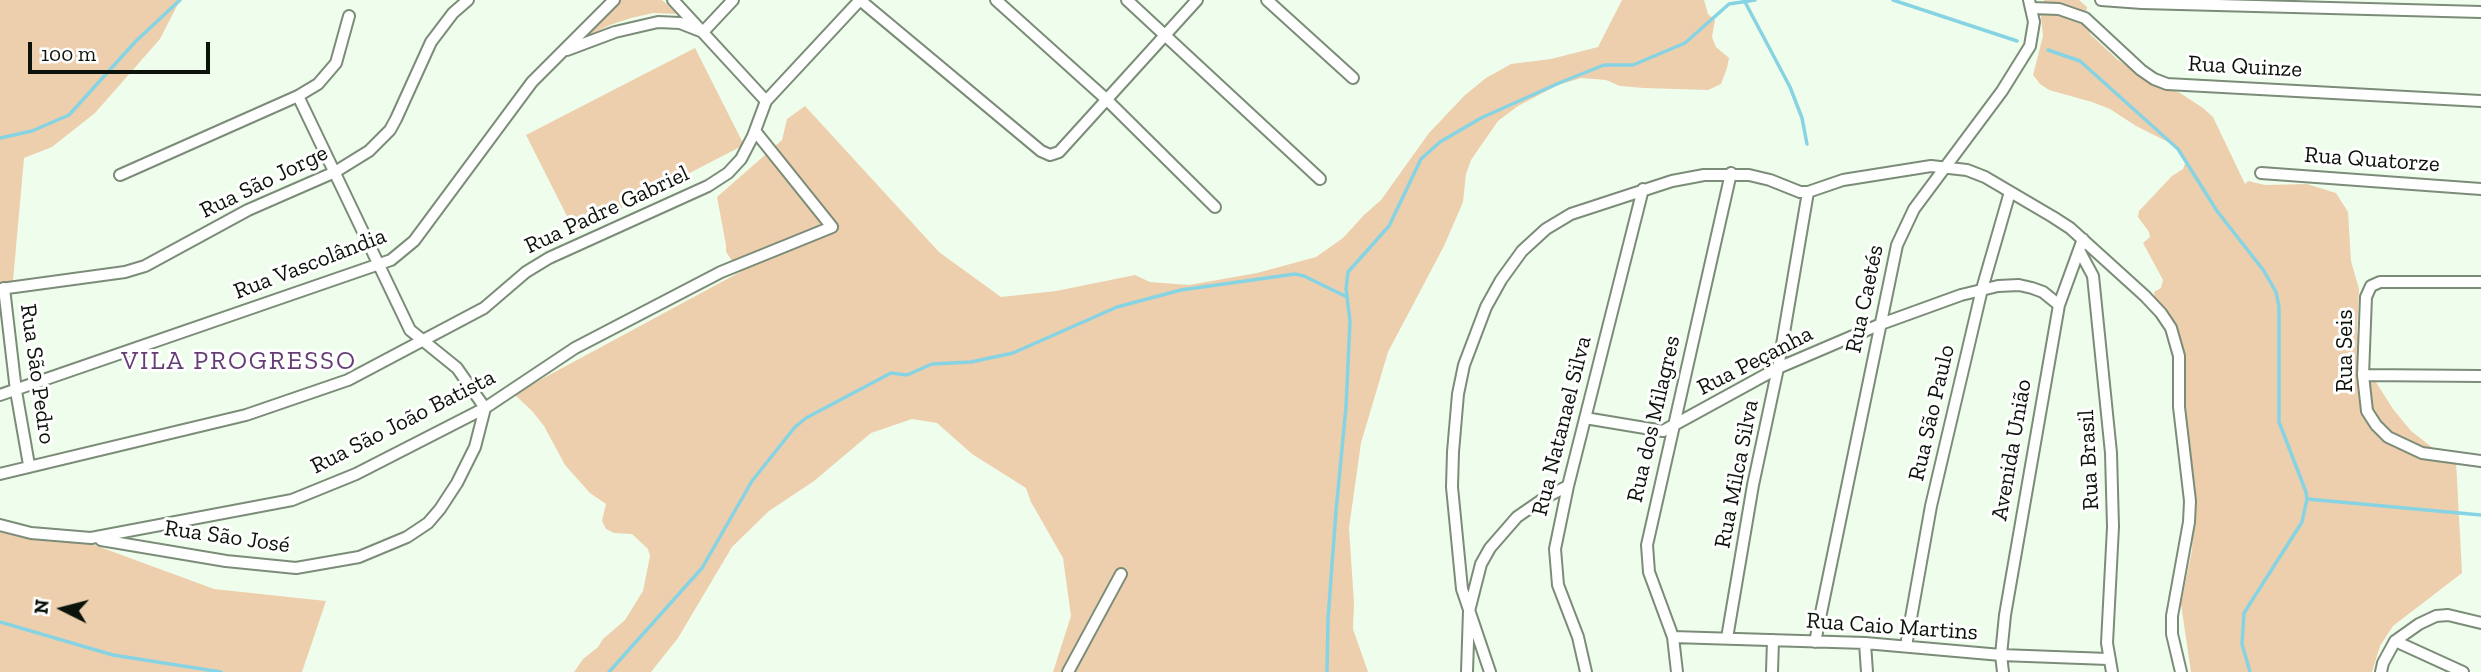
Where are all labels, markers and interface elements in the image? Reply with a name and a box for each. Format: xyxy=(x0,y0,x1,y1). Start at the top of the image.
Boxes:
scale bar xyxy=(32,28,214,72)
text: 100 m xyxy=(41,41,96,66)
street label: Rua Quinze xyxy=(2187,50,2303,84)
street label: Rua São Jorge xyxy=(196,139,332,225)
street label: Rua Quatorze xyxy=(2303,141,2441,179)
street label: Rua Padre Gabriel xyxy=(520,160,694,260)
street label: Rua Vascolândia xyxy=(230,222,390,306)
street label: Rua Caetés xyxy=(1840,243,1890,355)
street label: Rua São Pedro xyxy=(13,302,61,446)
street label: Rua Seis xyxy=(2331,309,2359,393)
street label: Rua Peçanha xyxy=(1693,320,1817,402)
street label: Rua Natanael Silva xyxy=(1526,333,1598,519)
street label: Rua dos Milagres xyxy=(1621,333,1687,505)
street label: Rua São Paulo xyxy=(1903,342,1961,484)
district label: VILA PROGRESSO xyxy=(123,346,355,378)
street label: Rua São João Batista xyxy=(306,364,500,480)
street label: Avenida União xyxy=(1986,377,2038,523)
street label: Rua Milca Silva xyxy=(1709,397,1765,551)
street label: Rua Brasil xyxy=(2073,409,2105,511)
street label: Rua São José xyxy=(162,515,292,559)
north arrow xyxy=(28,574,98,644)
text: N xyxy=(29,598,54,615)
street label: Rua Caio Martins xyxy=(1805,607,1979,647)

